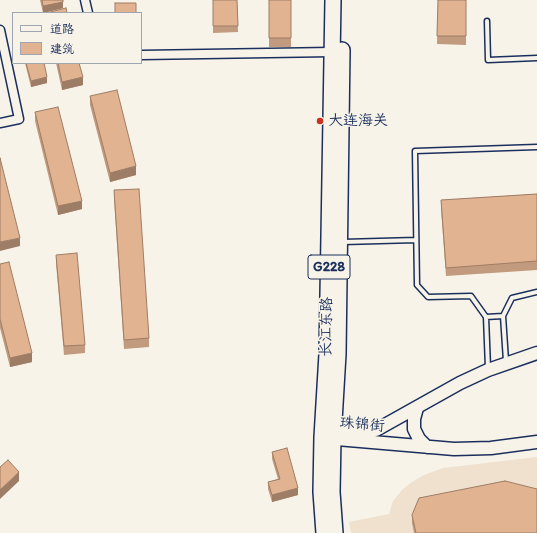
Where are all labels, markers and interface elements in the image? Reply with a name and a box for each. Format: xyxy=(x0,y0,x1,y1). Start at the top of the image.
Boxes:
legend xyxy=(12,12,142,64)
text: 道路 xyxy=(50,22,74,36)
text: 建筑 xyxy=(50,42,74,56)
place label: 大连海关 xyxy=(328,112,388,130)
marker: 大连海关 xyxy=(315,116,325,126)
road number: G228 xyxy=(308,255,350,279)
street label: 长江东路 xyxy=(317,297,337,357)
street label: 珠锦街 xyxy=(339,414,385,436)

